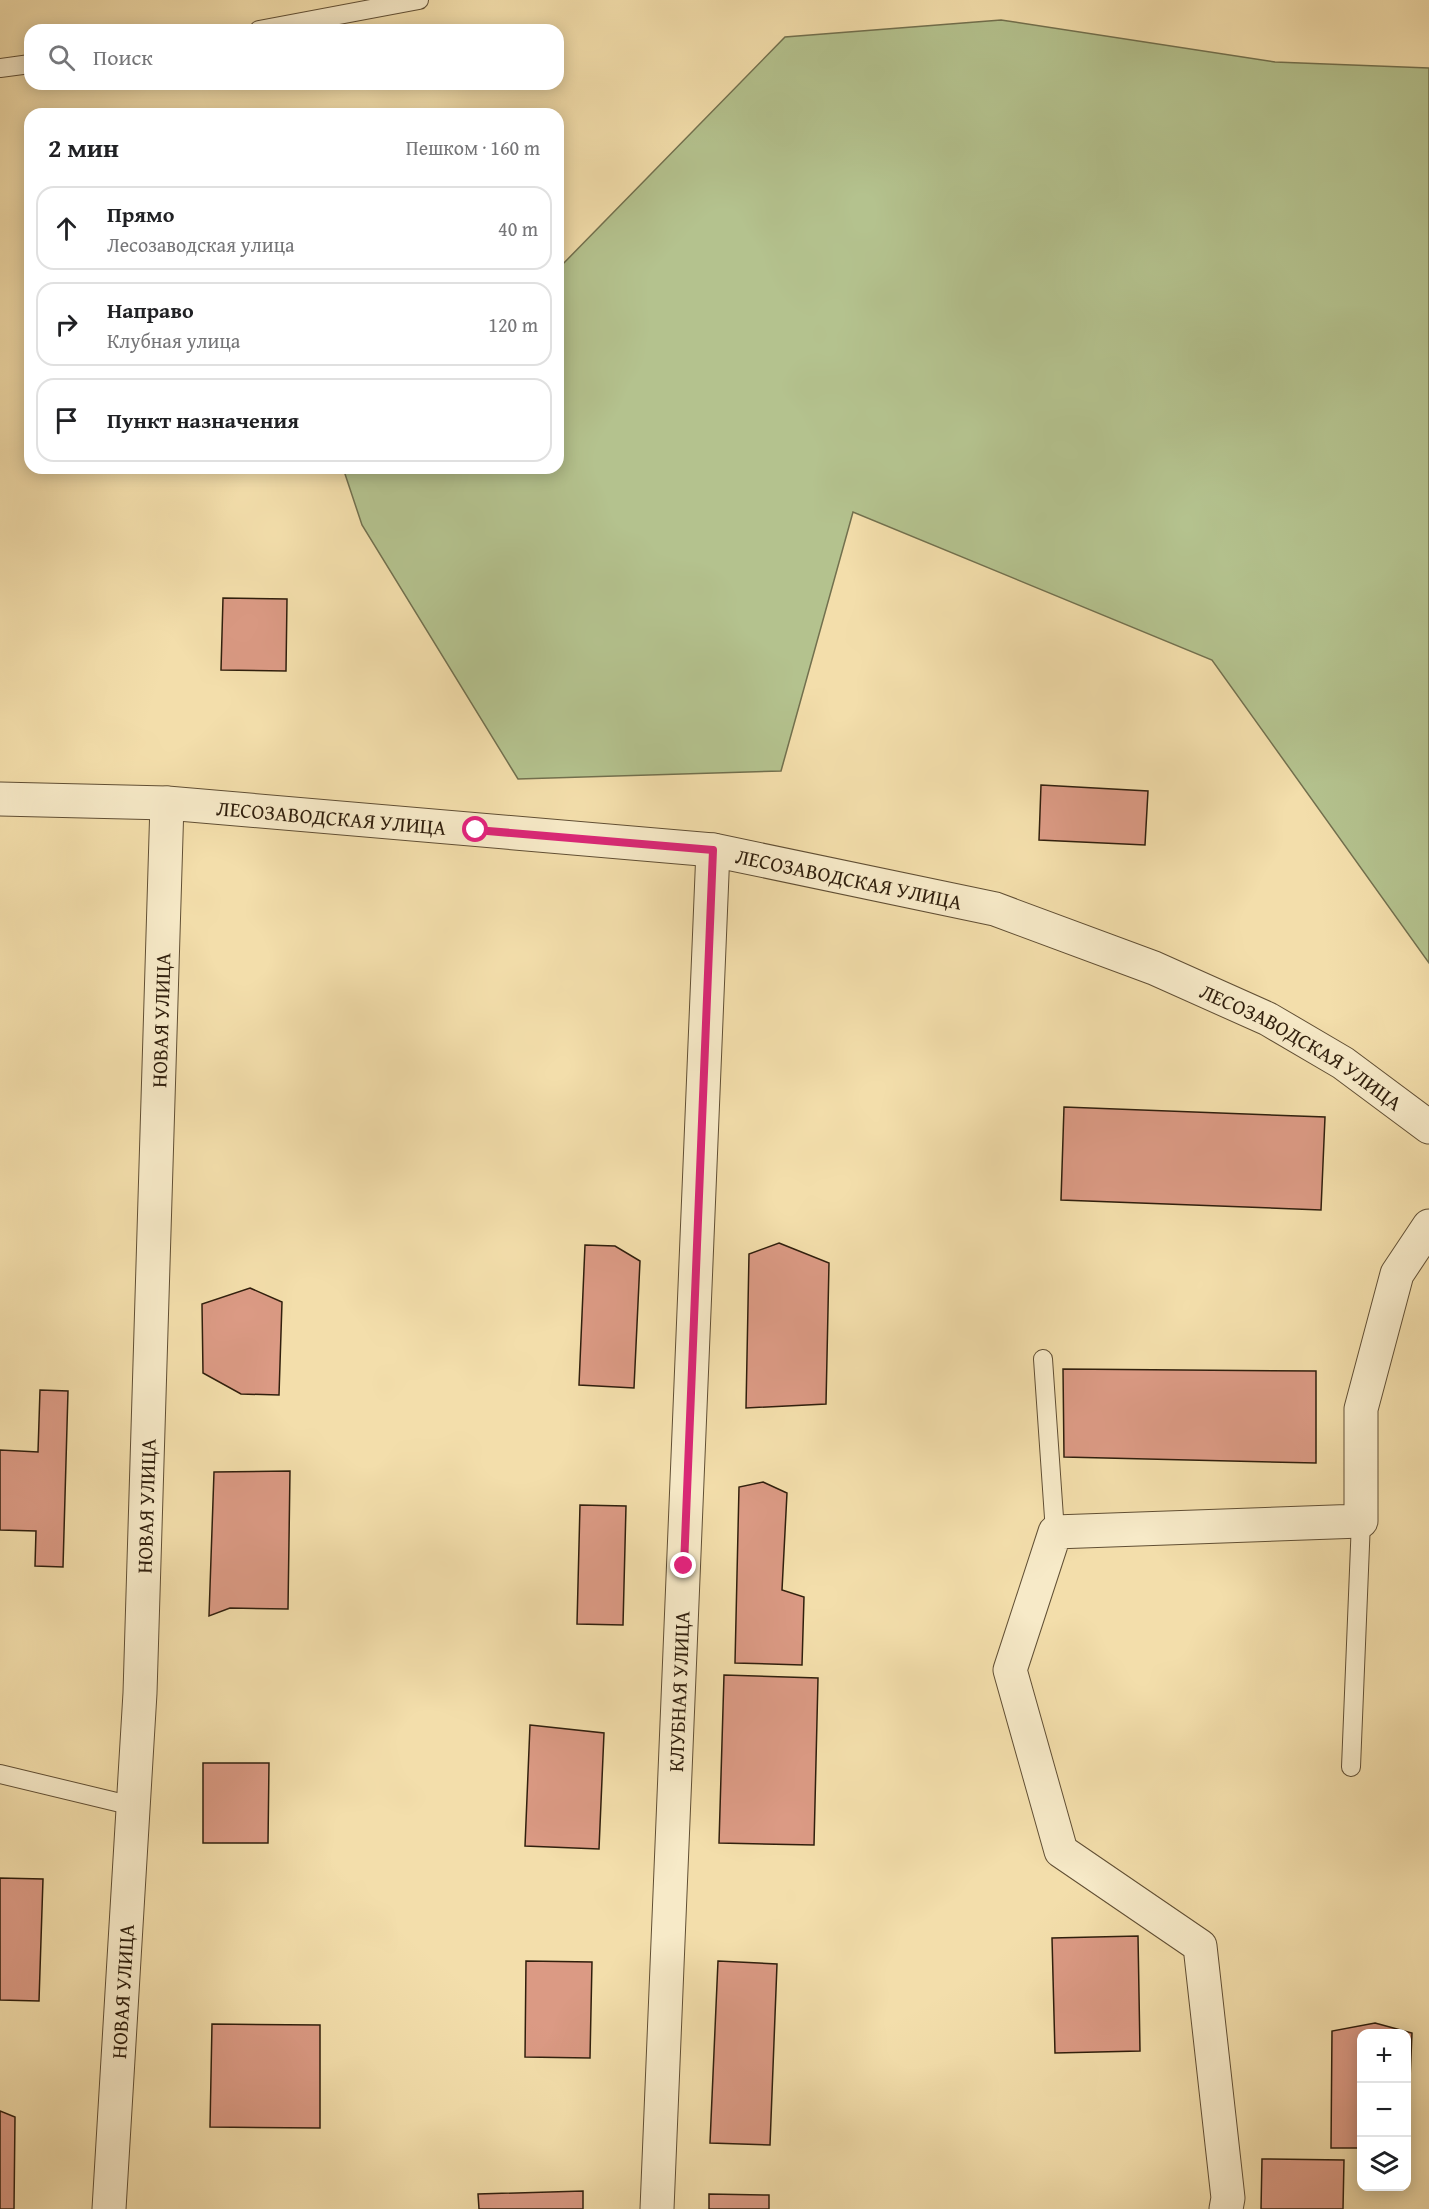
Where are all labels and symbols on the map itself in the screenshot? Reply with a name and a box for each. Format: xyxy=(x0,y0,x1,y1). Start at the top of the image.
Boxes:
street label: ЛЕСОЗАВОДСКАЯ УЛИЦА xyxy=(215,792,448,842)
route start xyxy=(462,816,488,842)
street label: ЛЕСОЗАВОДСКАЯ УЛИЦА xyxy=(733,840,965,917)
street label: НОВАЯ УЛИЦА xyxy=(143,952,178,1088)
street label: ЛЕСОЗАВОДСКАЯ УЛИЦА xyxy=(1195,975,1409,1118)
street label: НОВАЯ УЛИЦА xyxy=(128,1438,163,1574)
route end xyxy=(670,1552,696,1578)
street label: КЛУБНАЯ УЛИЦА xyxy=(660,1610,697,1773)
street label: НОВАЯ УЛИЦА xyxy=(103,1923,142,2060)

